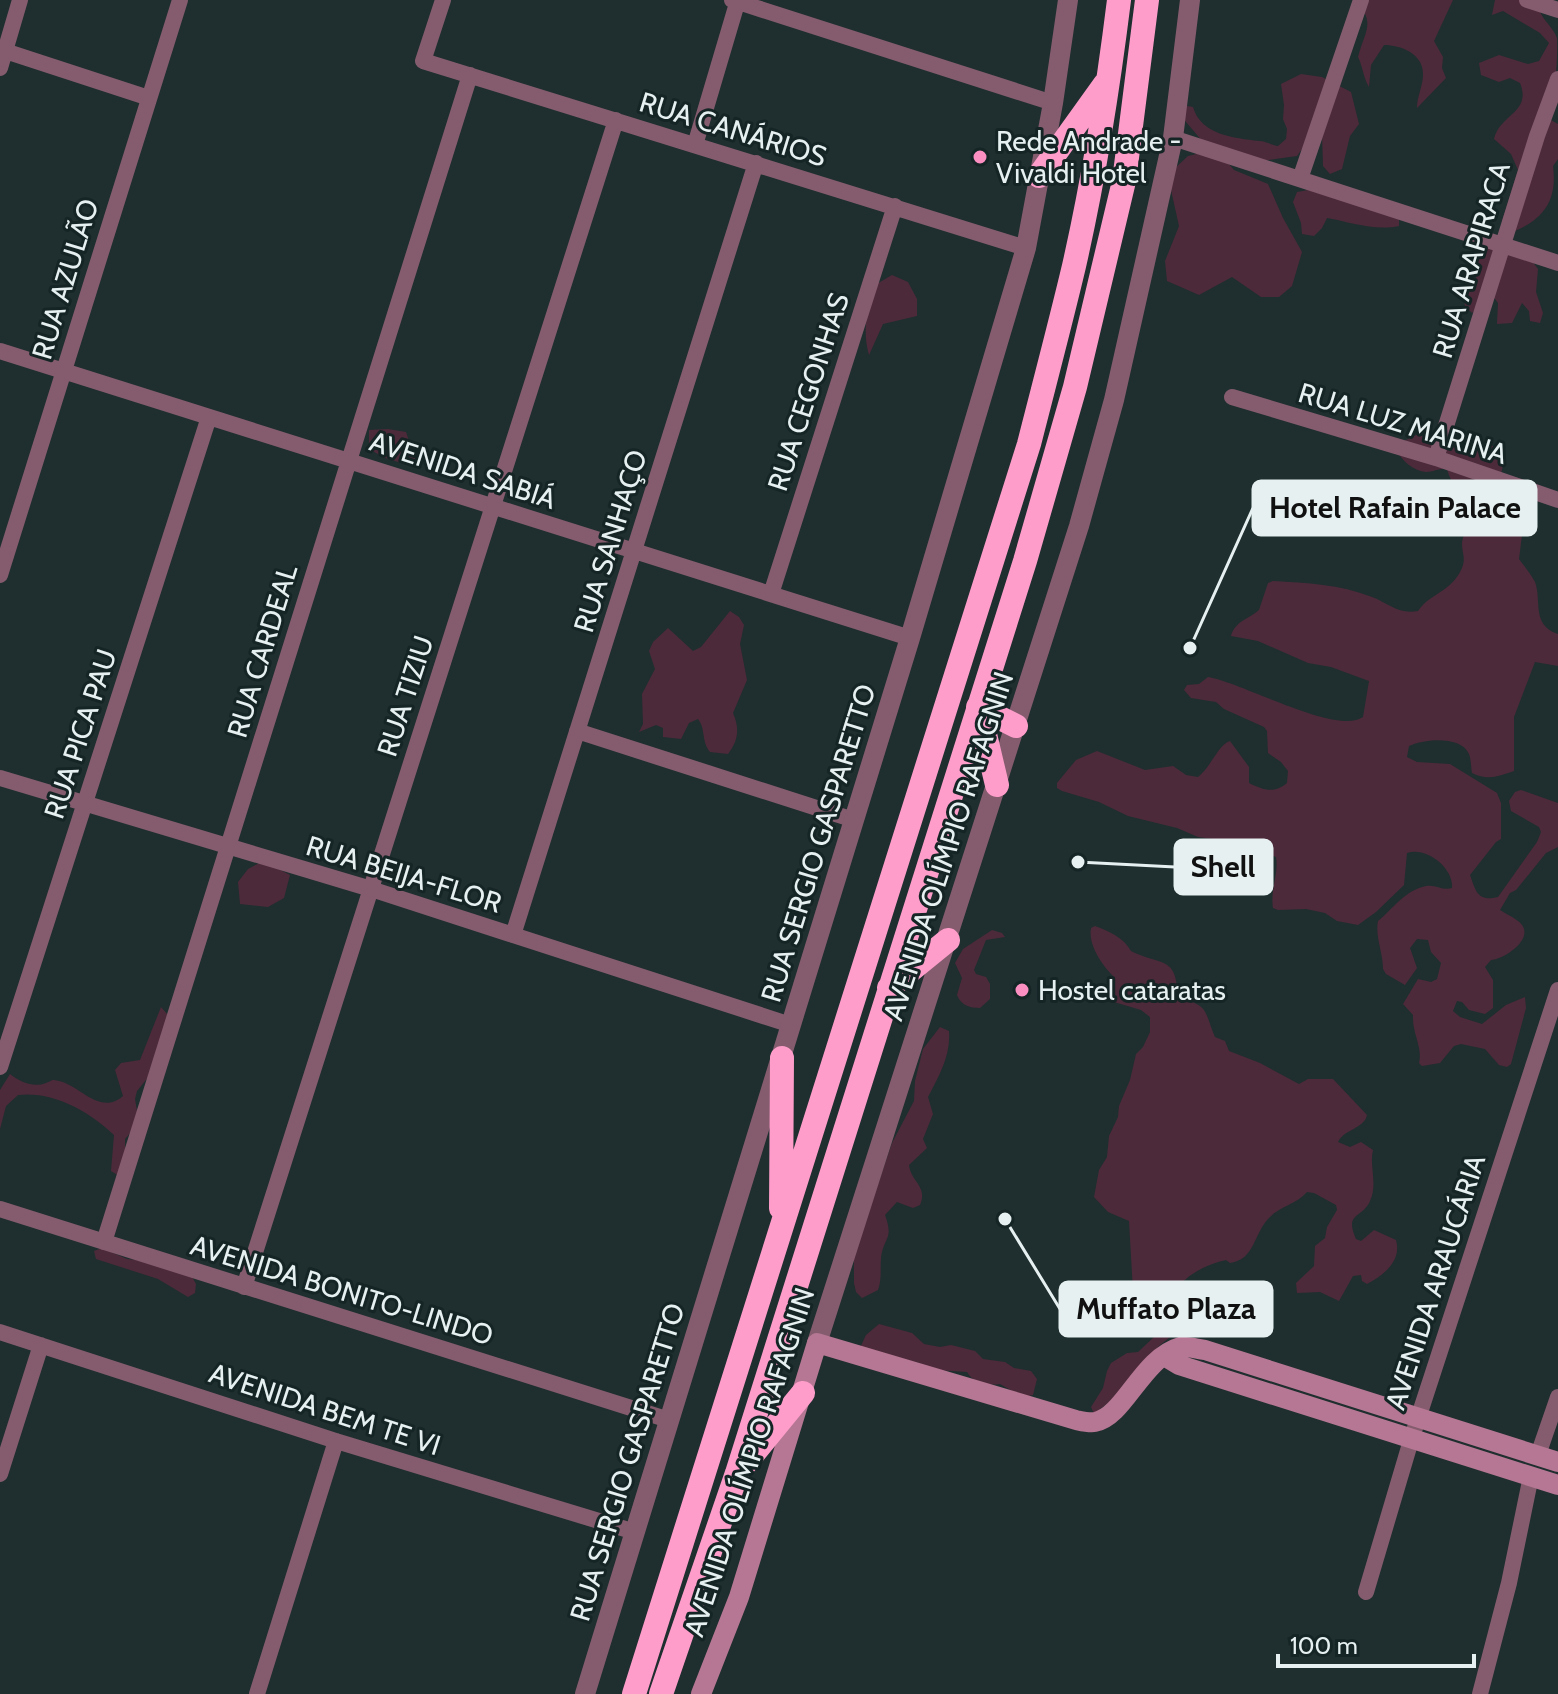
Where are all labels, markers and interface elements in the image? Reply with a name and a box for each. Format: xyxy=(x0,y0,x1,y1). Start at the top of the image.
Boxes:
street label: RUA CANÁRIOS xyxy=(635,84,831,174)
place label: Rede Andrade - Vivaldi Hotel xyxy=(996,124,1181,190)
marker: Rede Andrade - Vivaldi Hotel xyxy=(971,148,989,166)
street label: RUA ARAPIRACA xyxy=(1425,157,1517,362)
street label: RUA AZULÃO xyxy=(25,195,105,363)
street label: RUA CEGONHAS xyxy=(760,289,856,495)
street label: RUA LUZ MARINA xyxy=(1294,375,1512,471)
street label: AVENIDA SABIÁ xyxy=(366,424,561,516)
street label: RUA SANHAÇO xyxy=(566,446,654,636)
callout: Hotel Rafain Palace xyxy=(1253,481,1536,535)
text: Hotel Rafain Palace xyxy=(1269,489,1521,526)
street label: RUA CARDEAL xyxy=(220,561,304,741)
street label: RUA TIZIU xyxy=(370,631,440,761)
street label: RUA PICA PAU xyxy=(37,645,123,823)
street label: AVENIDA OLÍMPIO RAFAGNIN xyxy=(875,667,1021,1025)
street label: RUA SERGIO GASPARETTO xyxy=(753,680,883,1006)
street label: RUA BEIJA-FLOR xyxy=(302,828,506,920)
callout: Shell xyxy=(1175,840,1272,894)
text: Shell xyxy=(1191,848,1256,885)
place label: Hostel cataratas xyxy=(1038,973,1226,1007)
marker: Hostel cataratas xyxy=(1013,981,1031,999)
street label: AVENIDA ARAUCÁRIA xyxy=(1378,1150,1492,1414)
street label: AVENIDA BONITO-LINDO xyxy=(187,1228,497,1352)
callout: Muffato Plaza xyxy=(1060,1282,1272,1336)
street label: AVENIDA OLÍMPIO RAFAGNIN xyxy=(676,1283,822,1641)
text: Muffato Plaza xyxy=(1076,1290,1256,1327)
street label: RUA SERGIO GASPARETTO xyxy=(562,1299,692,1625)
street label: AVENIDA BEM TE VI xyxy=(205,1356,445,1462)
scale bar xyxy=(1278,1618,1474,1668)
text: 100 m xyxy=(1290,1631,1358,1660)

